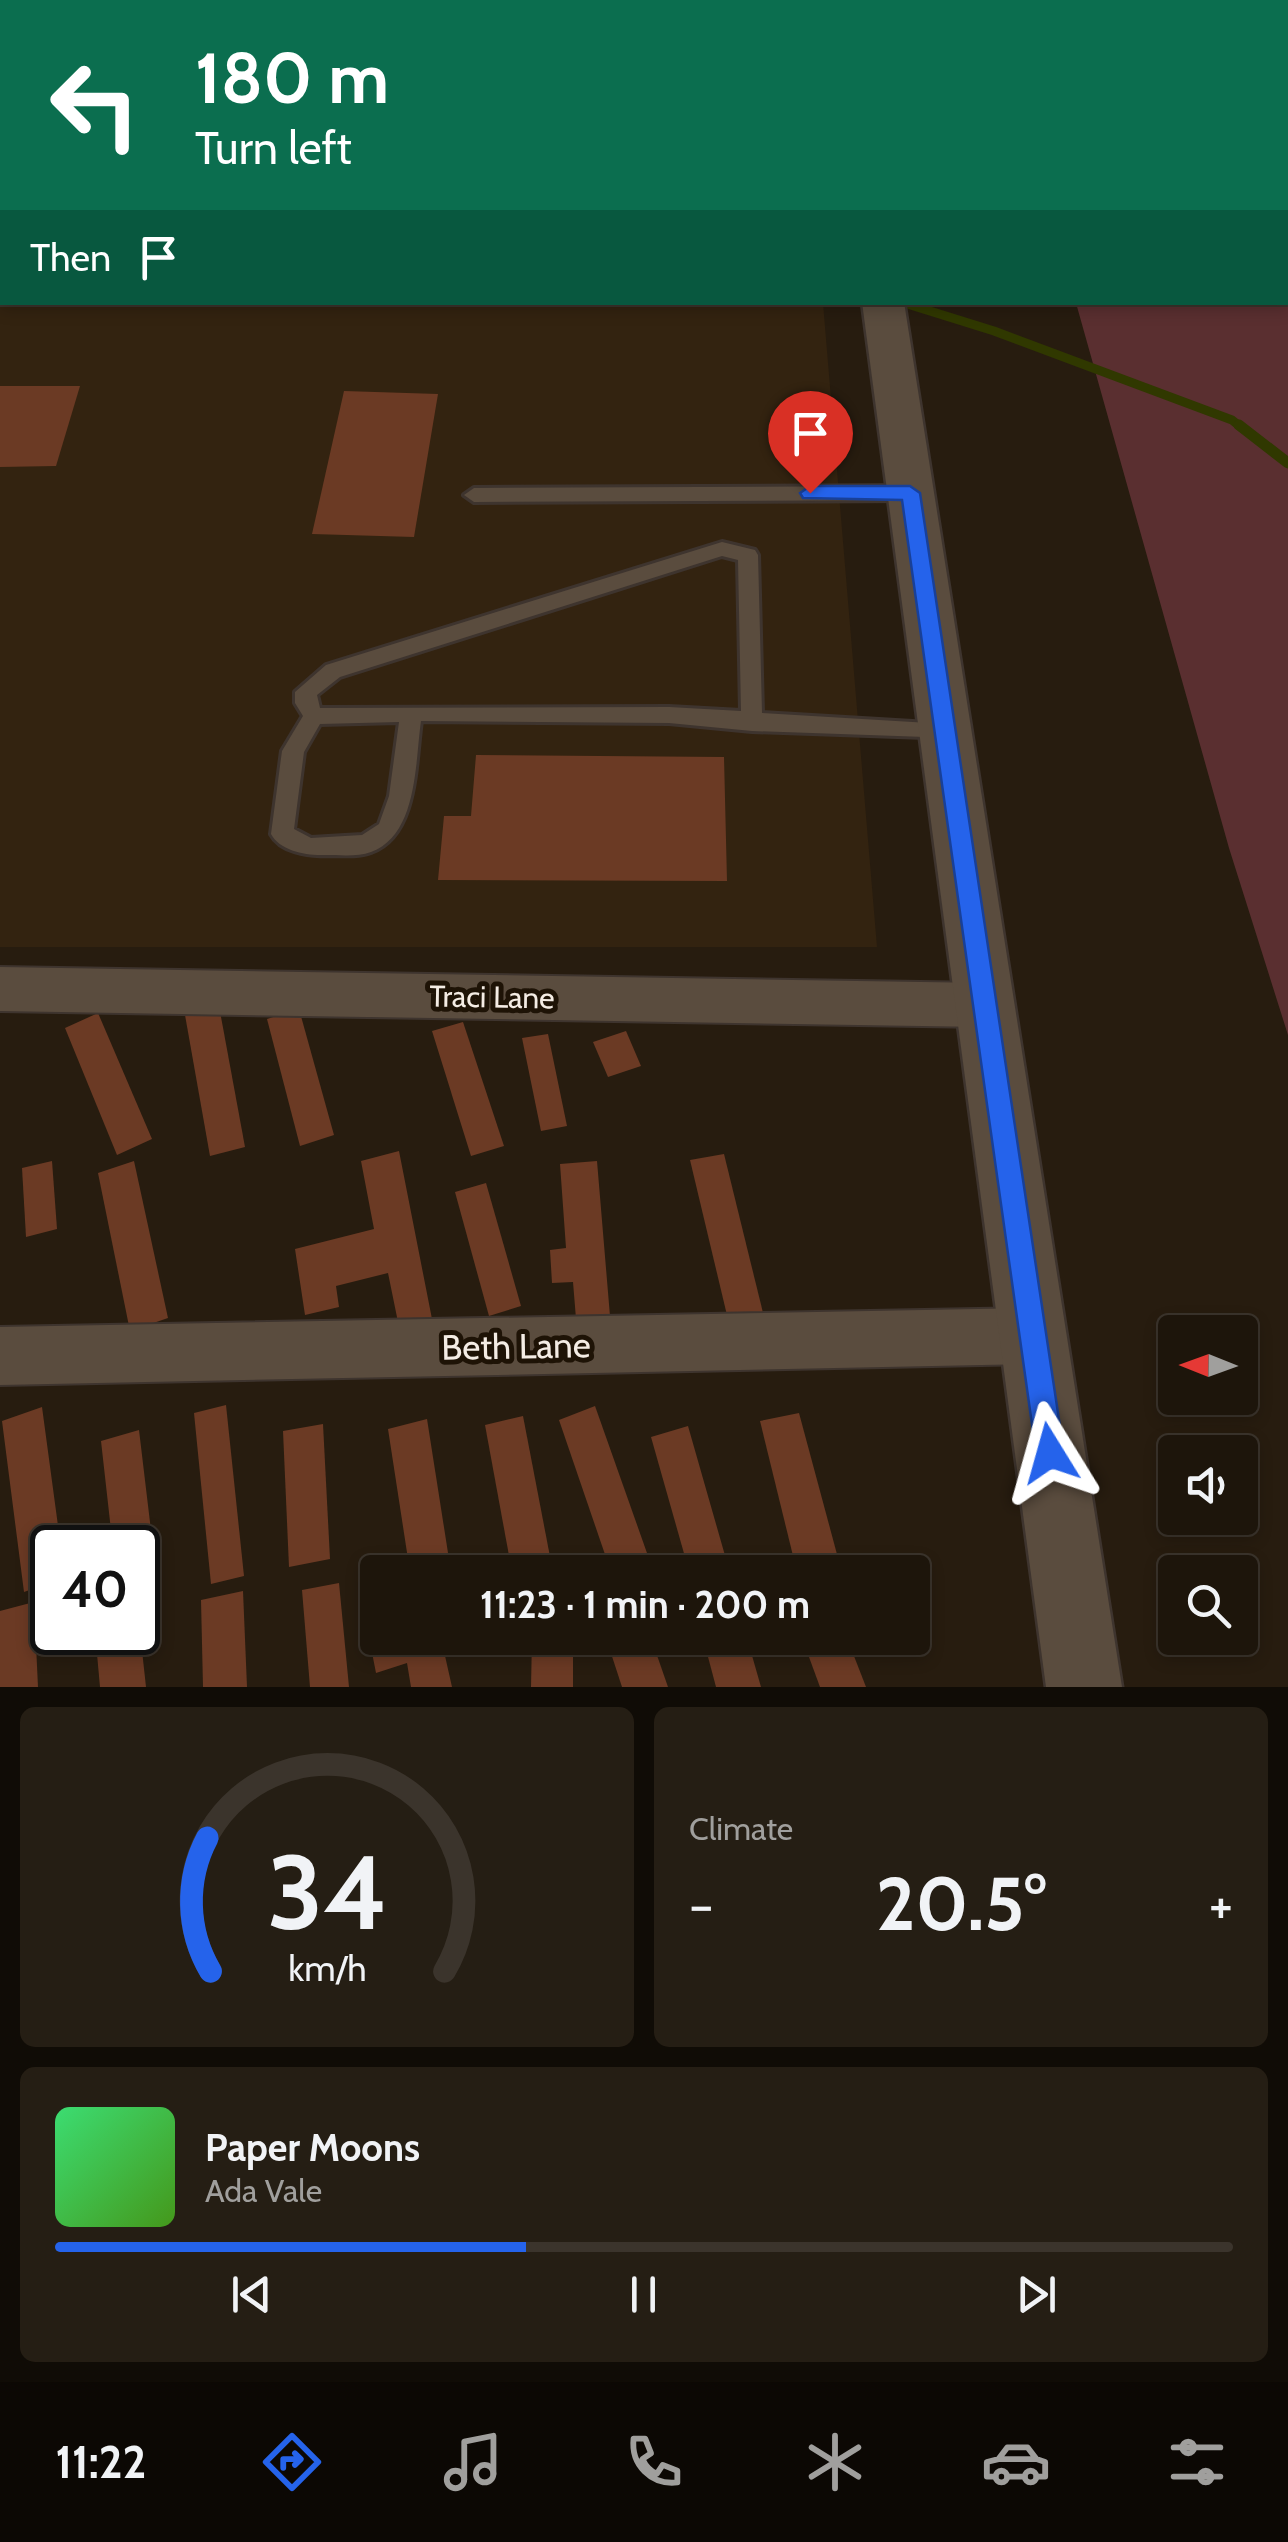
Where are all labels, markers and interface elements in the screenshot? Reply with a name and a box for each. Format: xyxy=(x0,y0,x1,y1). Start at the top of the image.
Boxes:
text: 180 m xyxy=(195,35,389,121)
icon: left xyxy=(30,40,160,170)
text: Turn left xyxy=(195,121,352,175)
icon: arrive xyxy=(131,230,186,285)
text: Then xyxy=(30,234,111,281)
pin xyxy=(768,391,853,494)
icon: arrive xyxy=(783,406,838,461)
street label: Traci Lane xyxy=(429,977,555,1017)
north arrow xyxy=(1158,1315,1258,1415)
map controls xyxy=(1158,1315,1258,1655)
street label: Beth Lane xyxy=(441,1323,591,1369)
position arrow xyxy=(998,1401,1102,1505)
button: sound xyxy=(1158,1435,1258,1535)
speed limit sign: 40 xyxy=(30,1525,160,1655)
button: search xyxy=(1158,1555,1258,1655)
text: 11:23 · 1 min · 200 m xyxy=(480,1581,810,1628)
text: Climate xyxy=(689,1809,793,1848)
text: 34 xyxy=(267,1829,387,1955)
text: 20.5° xyxy=(876,1858,1046,1949)
text: − xyxy=(689,1871,713,1938)
text: + xyxy=(1209,1871,1233,1938)
text: km/h xyxy=(288,1947,366,1990)
text: Paper Moons xyxy=(205,2124,420,2171)
text: Ada Vale xyxy=(205,2171,322,2210)
icon: previous xyxy=(224,2267,279,2322)
icon: pause xyxy=(616,2267,671,2322)
icon: next xyxy=(1009,2267,1064,2322)
icon: directions xyxy=(257,2427,327,2497)
icon: music xyxy=(438,2427,508,2497)
icon: phone xyxy=(619,2427,689,2497)
icon: climate xyxy=(800,2427,870,2497)
icon: car xyxy=(981,2427,1051,2497)
icon: filters xyxy=(1162,2427,1232,2497)
text: 11:22 xyxy=(56,2435,146,2489)

